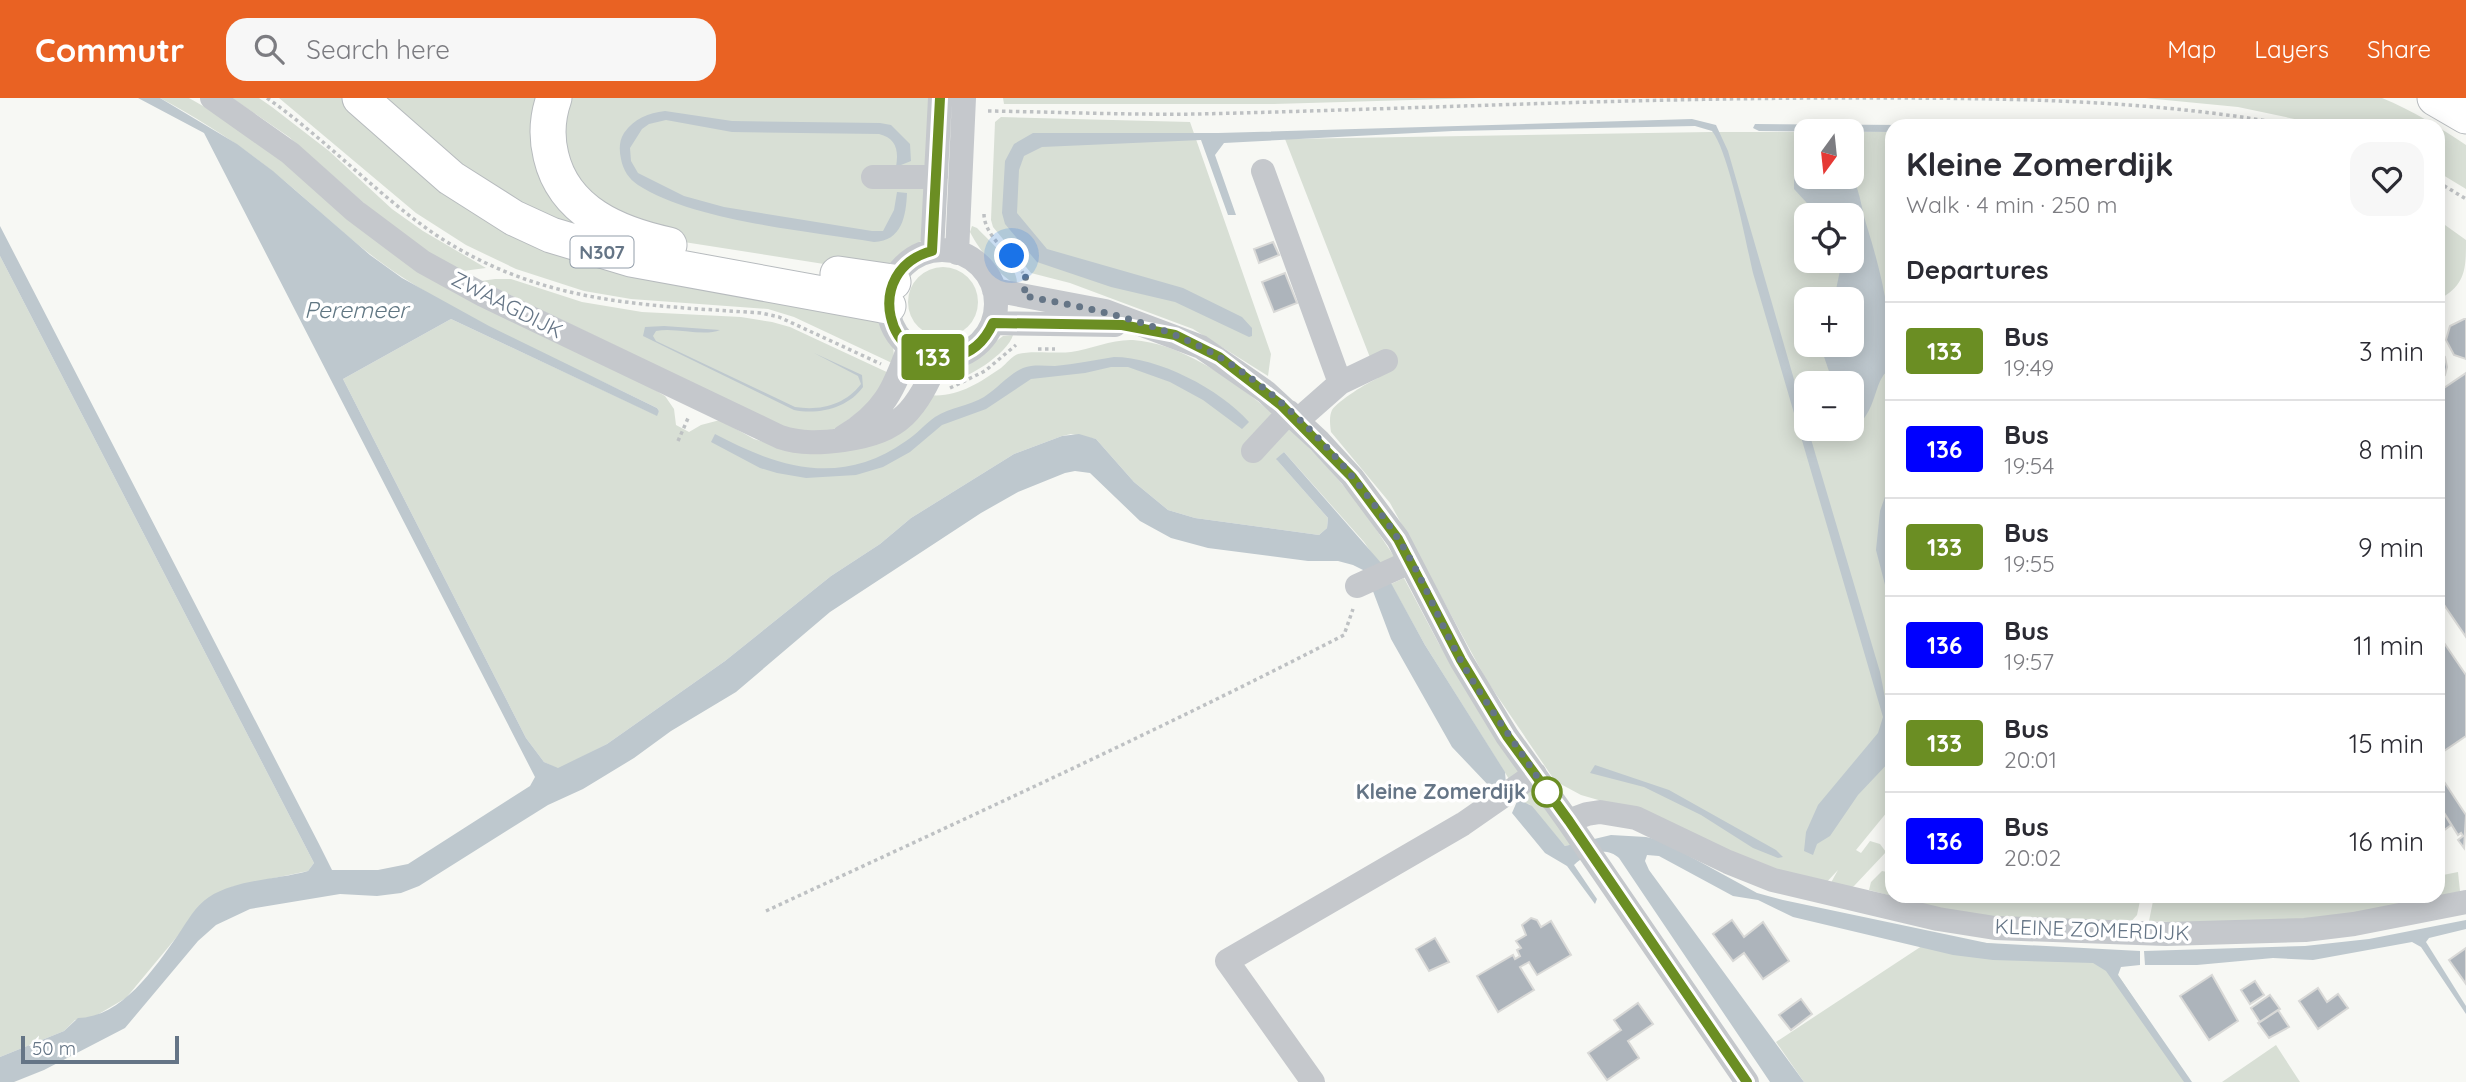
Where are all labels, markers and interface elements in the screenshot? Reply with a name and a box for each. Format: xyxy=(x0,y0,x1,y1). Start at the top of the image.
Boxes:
search box xyxy=(226,18,716,81)
text: Commutr xyxy=(35,29,184,70)
icon: search xyxy=(250,30,288,68)
text: Search here xyxy=(306,33,450,66)
text: Map xyxy=(2167,34,2216,64)
text: Layers xyxy=(2254,34,2329,64)
text: Share xyxy=(2367,34,2431,64)
north arrow xyxy=(1794,119,1864,189)
map controls xyxy=(1794,119,1864,441)
button: heart xyxy=(2350,142,2424,216)
text: Kleine Zomerdijk xyxy=(1906,143,2174,184)
text: Walk · 4 min · 250 m xyxy=(1906,190,2117,219)
button: locate xyxy=(1794,203,1864,273)
road number: N307 xyxy=(570,236,634,268)
your location xyxy=(994,238,1029,273)
text: Departures xyxy=(1906,253,2049,286)
street label: ZWAAGDIJK xyxy=(447,265,568,343)
button: + xyxy=(1794,287,1864,357)
water label: Peremeer xyxy=(304,295,411,324)
text: Bus xyxy=(2004,320,2049,353)
line badge: 133 xyxy=(893,334,973,380)
text: 3 min xyxy=(2359,335,2424,368)
text: 133 xyxy=(1927,336,1962,366)
text: 133 xyxy=(915,342,951,372)
text: 19:49 xyxy=(2004,353,2054,382)
button: − xyxy=(1794,371,1864,441)
text: Bus xyxy=(2004,418,2049,451)
text: 8 min xyxy=(2359,433,2424,466)
text: 136 xyxy=(1927,434,1962,464)
text: 19:54 xyxy=(2004,451,2054,480)
text: Bus xyxy=(2004,516,2049,549)
text: 9 min xyxy=(2358,531,2424,564)
text: 133 xyxy=(1927,532,1962,562)
text: 19:55 xyxy=(2004,549,2055,578)
text: Bus xyxy=(2004,614,2049,647)
text: 11 min xyxy=(2353,629,2424,662)
text: 136 xyxy=(1927,630,1962,660)
text: 19:57 xyxy=(2004,647,2054,676)
text: Bus xyxy=(2004,712,2049,745)
text: 15 min xyxy=(2349,727,2424,760)
text: 133 xyxy=(1927,728,1962,758)
text: 20:01 xyxy=(2004,745,2057,774)
marker: Kleine Zomerdijk xyxy=(1532,777,1562,807)
place label: Kleine Zomerdijk xyxy=(1356,778,1526,804)
text: Bus xyxy=(2004,810,2049,843)
text: 16 min xyxy=(2349,825,2424,858)
text: 136 xyxy=(1927,826,1962,856)
text: 20:02 xyxy=(2004,843,2061,872)
street label: KLEINE ZOMERDIJK xyxy=(1994,913,2190,945)
scale bar xyxy=(21,1033,178,1065)
text: 50 m xyxy=(32,1036,76,1060)

